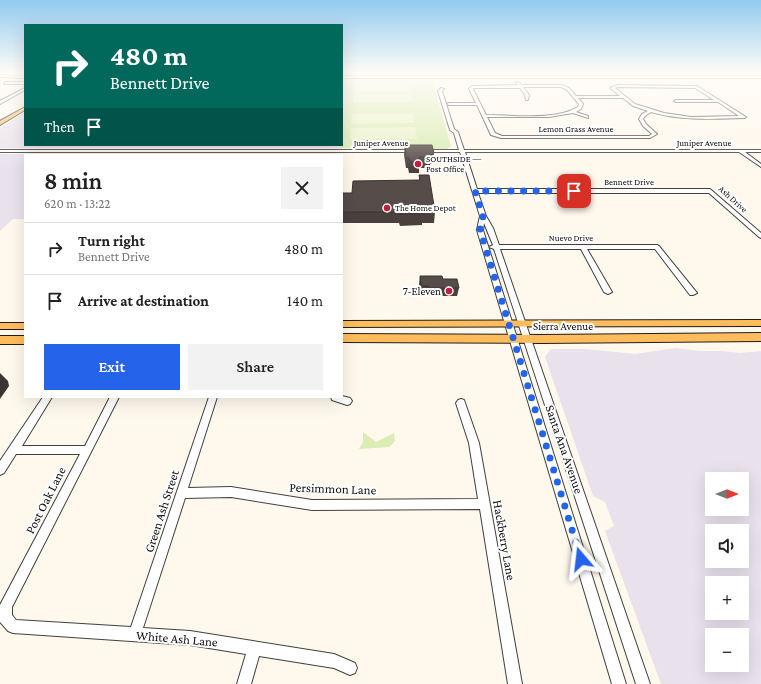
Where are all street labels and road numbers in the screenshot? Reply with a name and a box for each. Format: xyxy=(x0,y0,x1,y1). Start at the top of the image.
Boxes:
street label: Lemon Grass Avenue xyxy=(539,124,613,134)
street label: Juniper Avenue xyxy=(353,138,408,148)
street label: Juniper Avenue xyxy=(676,138,731,148)
street label: Bennett Drive xyxy=(604,177,654,187)
street label: Ash Drive xyxy=(717,184,749,214)
street label: Nuevo Drive xyxy=(549,233,593,243)
street label: Sierra Avenue xyxy=(533,320,593,332)
street label: Santa Ana Avenue xyxy=(542,403,587,496)
street label: Post Oak Lane xyxy=(22,464,69,536)
street label: Green Ash Street xyxy=(141,467,182,554)
street label: Persimmon Lane xyxy=(289,479,377,498)
street label: Hackberry Lane xyxy=(490,499,519,582)
street label: White Ash Lane xyxy=(136,627,219,650)

